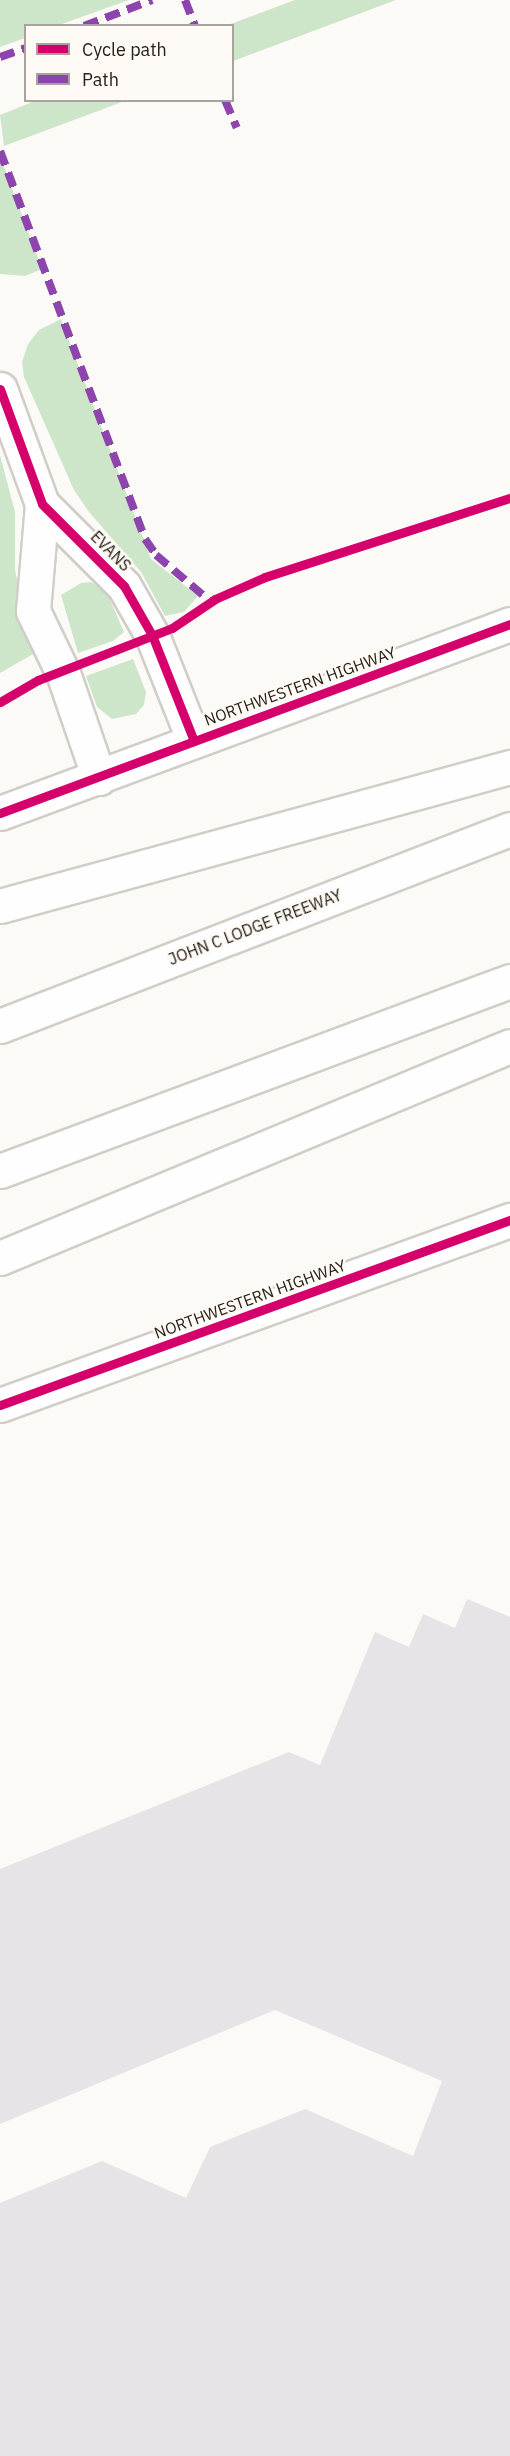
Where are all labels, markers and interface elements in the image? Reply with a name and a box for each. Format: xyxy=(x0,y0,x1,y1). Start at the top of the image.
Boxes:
legend xyxy=(24,24,234,102)
text: Cycle path xyxy=(82,38,167,61)
text: Path xyxy=(82,68,119,91)
street label: EVANS xyxy=(87,527,135,575)
street label: NORTHWESTERN HIGHWAY xyxy=(202,642,398,730)
street label: JOHN C LODGE FREEWAY xyxy=(166,885,344,969)
street label: NORTHWESTERN HIGHWAY xyxy=(152,1255,348,1343)

